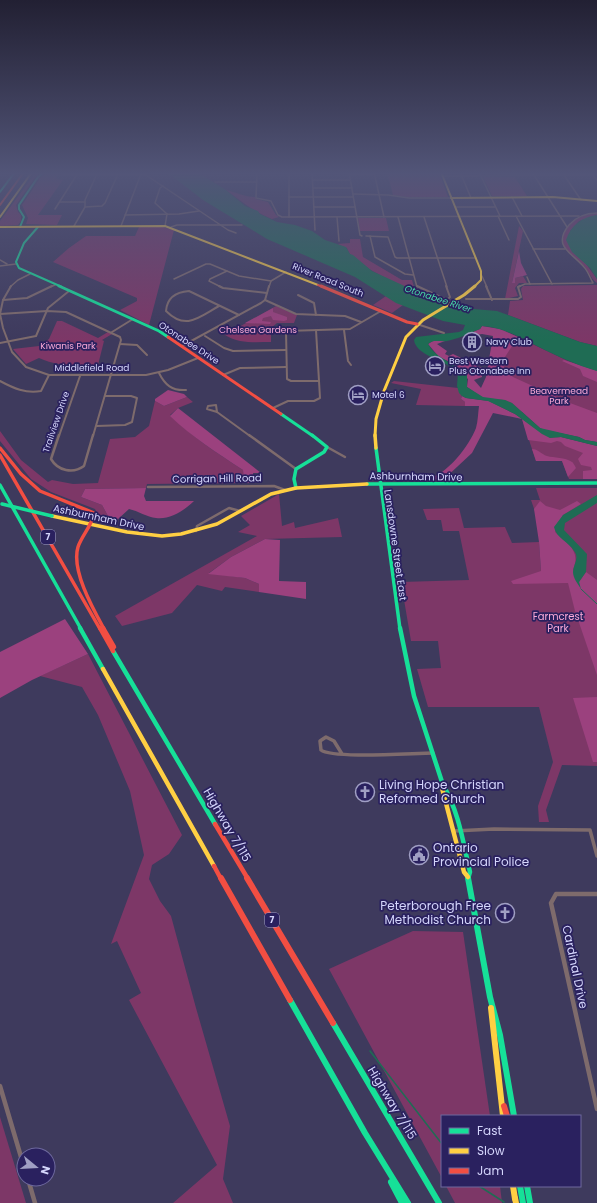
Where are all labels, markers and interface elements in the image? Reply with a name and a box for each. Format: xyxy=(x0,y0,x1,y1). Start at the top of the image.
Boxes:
street label: River Road South xyxy=(291,260,366,300)
water label: Otonabee River xyxy=(403,283,474,316)
street label: Otonabee Drive xyxy=(156,319,222,367)
park label: Chelsea Gardens xyxy=(219,324,297,336)
building icon: Navy Club xyxy=(461,331,483,353)
place label: Navy Club xyxy=(486,336,532,348)
park label: Kiwanis Park xyxy=(40,340,96,352)
hotel icon: Best Western Plus Otonabee Inn xyxy=(424,355,446,377)
place label: Best Western Plus Otonabee Inn xyxy=(449,355,531,377)
street label: Middlefield Road xyxy=(55,362,129,374)
hotel icon: Motel 6 xyxy=(347,384,369,406)
park label: Beavermead Park xyxy=(530,385,588,407)
street label: Trailview Drive xyxy=(40,389,72,454)
place label: Motel 6 xyxy=(372,389,405,401)
street label: Ashburnham Drive xyxy=(369,468,463,485)
street label: Corrigan Hill Road xyxy=(172,470,262,487)
street label: Lansdowne Street East xyxy=(380,489,411,602)
street label: Ashburnham Drive xyxy=(52,500,146,534)
road number: 7 xyxy=(41,530,55,544)
park label: Farmcrest Park xyxy=(533,609,584,636)
place label: Living Hope Christian Reformed Church xyxy=(379,776,504,807)
church icon: Living Hope Christian Reformed Church xyxy=(354,781,376,803)
street label: Highway 7/115 xyxy=(199,785,255,865)
place label: Ontario Provincial Police xyxy=(433,839,529,870)
public building icon: Ontario Provincial Police xyxy=(408,844,430,866)
place label: Peterborough Free Methodist Church xyxy=(380,897,491,928)
church icon: Peterborough Free Methodist Church xyxy=(494,902,516,924)
road number: 7 xyxy=(265,913,279,927)
street label: Cardinal Drive xyxy=(558,924,593,1010)
street label: Highway 7/115 xyxy=(364,1063,421,1142)
legend xyxy=(441,1115,581,1187)
text: Fast xyxy=(477,1122,502,1139)
text: Slow xyxy=(477,1142,505,1159)
north arrow xyxy=(16,1147,56,1187)
text: Jam xyxy=(477,1162,504,1179)
text: N xyxy=(37,1164,54,1177)

